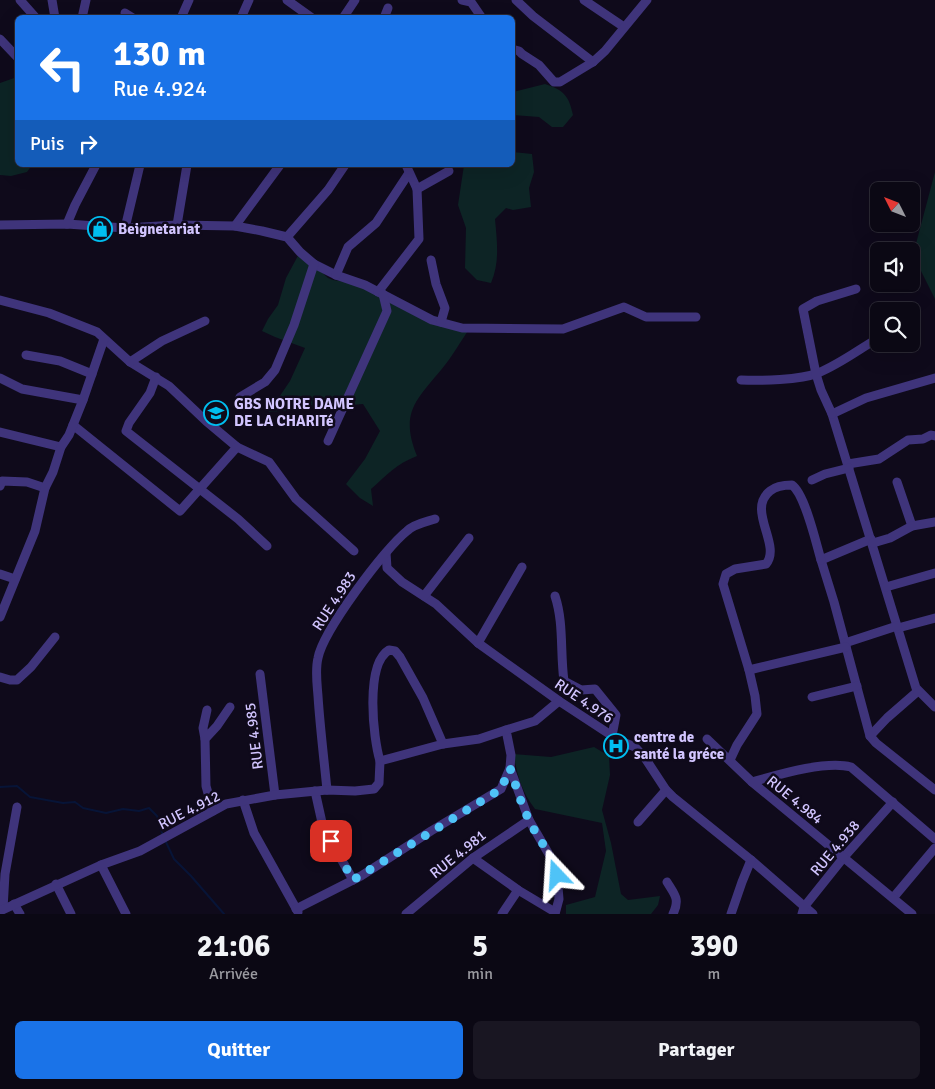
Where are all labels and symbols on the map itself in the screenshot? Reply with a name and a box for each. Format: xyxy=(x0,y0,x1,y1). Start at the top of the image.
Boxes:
north arrow xyxy=(870,182,920,232)
shop icon: Beignetariat xyxy=(87,216,113,242)
place label: Beignetariat xyxy=(118,220,200,238)
place label: GBS NOTRE DAME DE LA CHARITé xyxy=(234,395,355,430)
school or university icon: GBS NOTRE DAME DE LA CHARITé xyxy=(203,400,229,426)
street label: RUE 4.983 xyxy=(308,568,360,634)
street label: RUE 4.976 xyxy=(551,675,617,727)
street label: RUE 4.985 xyxy=(241,702,267,770)
place label: centre de santé la gréce xyxy=(634,728,724,763)
hospital icon: centre de santé la gréce xyxy=(603,733,629,759)
street label: RUE 4.984 xyxy=(763,772,827,828)
street label: RUE 4.912 xyxy=(155,787,223,833)
street label: RUE 4.938 xyxy=(807,817,863,879)
pin xyxy=(310,820,352,862)
street label: RUE 4.981 xyxy=(426,826,490,882)
position arrow xyxy=(530,848,582,900)

